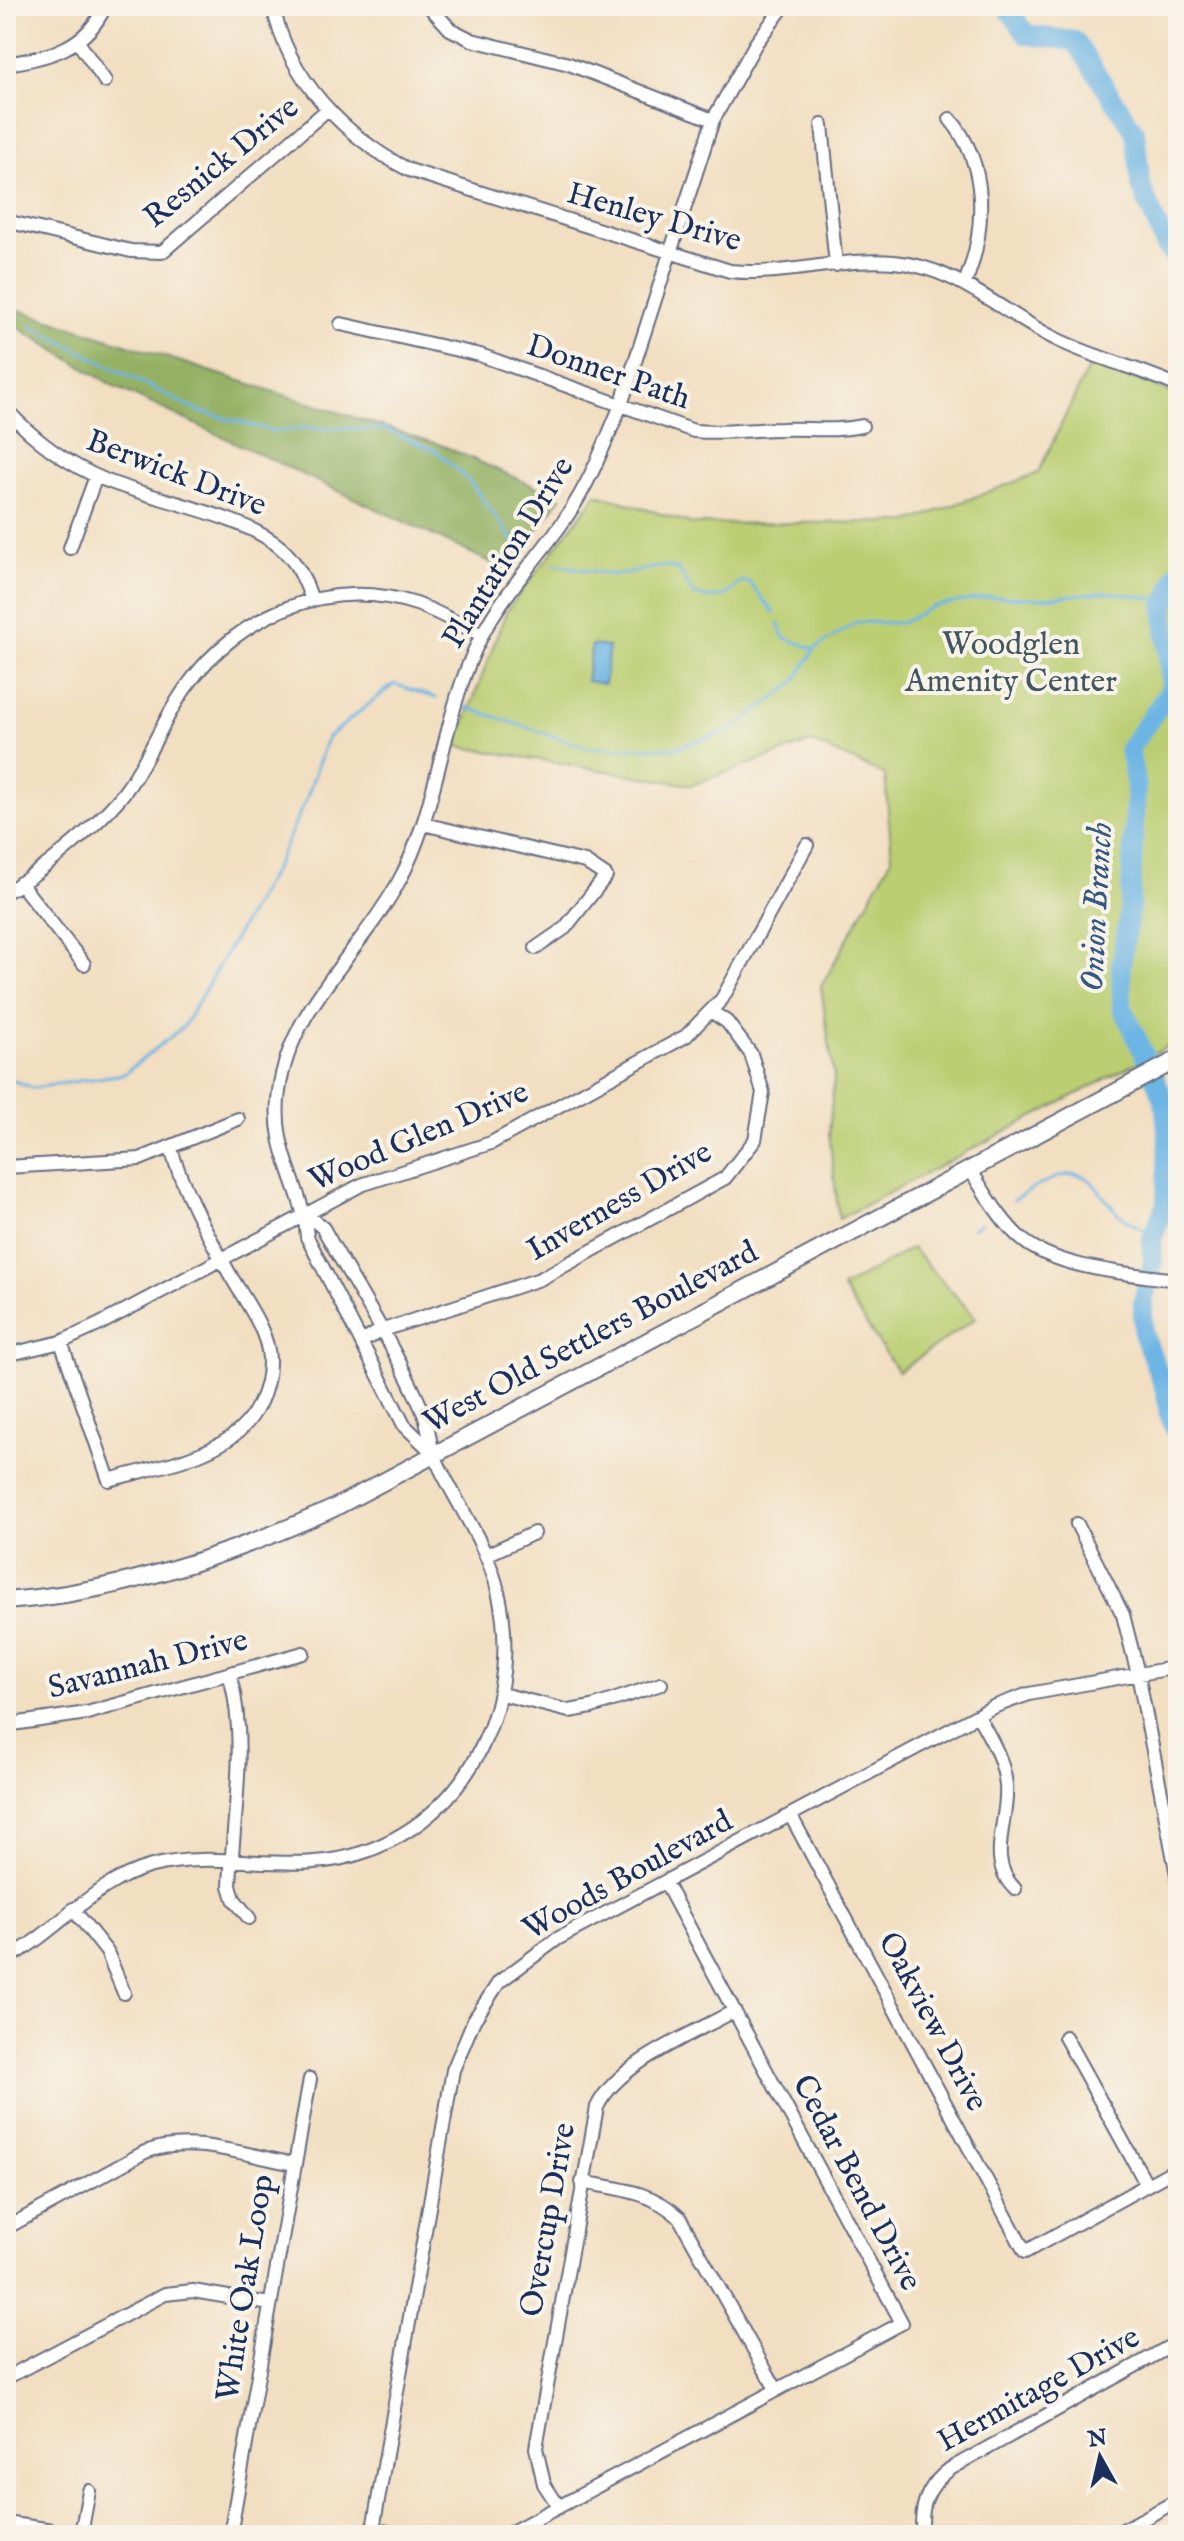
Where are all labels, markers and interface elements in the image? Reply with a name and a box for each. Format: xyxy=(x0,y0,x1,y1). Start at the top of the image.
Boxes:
street label: Resnick Drive xyxy=(136,88,308,238)
street label: Henley Drive xyxy=(562,174,746,262)
street label: Donner Path xyxy=(521,326,695,420)
street label: Berwick Drive xyxy=(80,421,272,527)
street label: Plantation Drive xyxy=(434,450,584,656)
park label: Woodglen Amenity Center xyxy=(904,625,1117,703)
water label: Onion Branch xyxy=(1071,821,1123,993)
street label: Wood Glen Drive xyxy=(303,1072,535,1202)
street label: Inverness Drive xyxy=(520,1133,720,1271)
street label: West Old Settlers Boulevard xyxy=(417,1232,766,1444)
street label: Savannah Drive xyxy=(44,1620,252,1710)
street label: Woods Boulevard xyxy=(516,1801,741,1951)
street label: Oakview Drive xyxy=(868,1925,996,2119)
street label: Cedar Bend Drive xyxy=(782,2068,930,2298)
street label: Overcup Drive xyxy=(512,2120,586,2320)
street label: White Oak Loop xyxy=(208,2171,284,2405)
street label: Hermitage Drive xyxy=(931,2318,1147,2462)
north arrow xyxy=(1060,2417,1140,2497)
text: N xyxy=(1085,2424,1109,2455)

